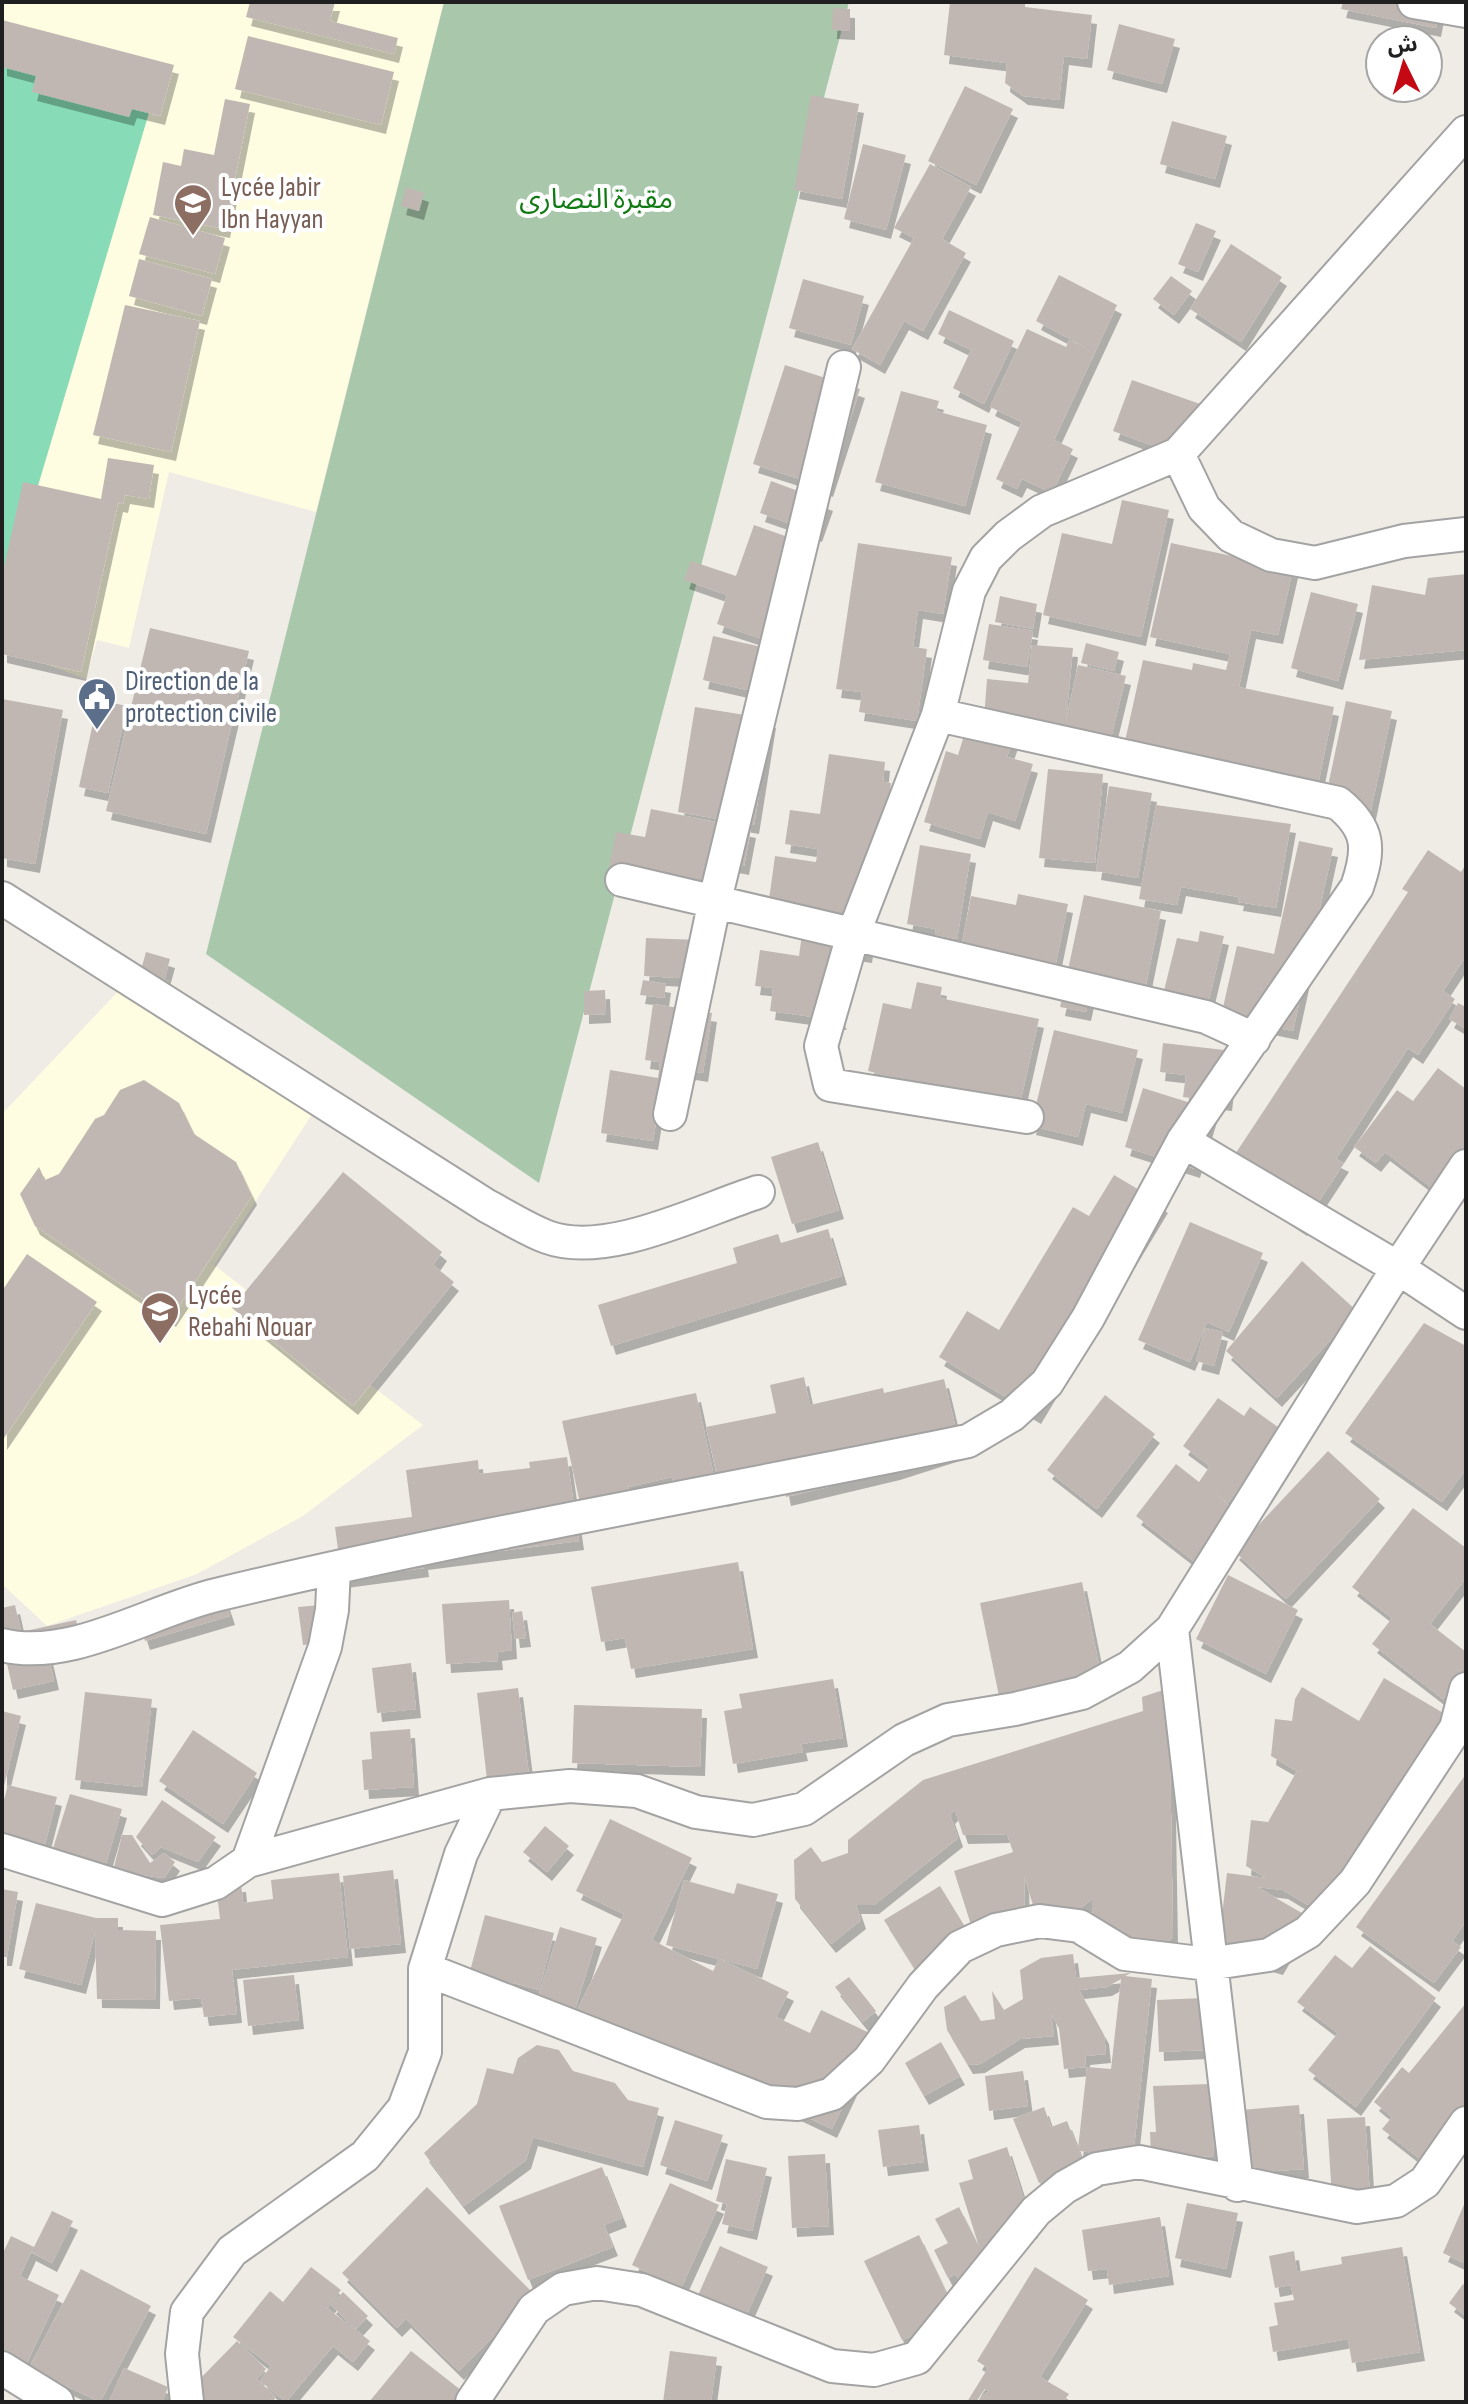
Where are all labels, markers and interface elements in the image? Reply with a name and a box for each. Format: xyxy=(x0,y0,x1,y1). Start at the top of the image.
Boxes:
north arrow xyxy=(1364,24,1444,104)
text: ش xyxy=(1386,31,1419,60)
place label: Lycée Jabir Ibn Hayyan xyxy=(221,171,323,236)
school or university icon: Lycée Jabir Ibn Hayyan xyxy=(172,182,214,237)
park label: مقبرة النصارى xyxy=(519,183,673,216)
place label: Direction de la protection civile xyxy=(125,665,277,730)
public building icon: Direction de la protection civile xyxy=(76,676,118,731)
place label: Lycée Rebahi Nouar xyxy=(188,1279,312,1344)
school or university icon: Lycée Rebahi Nouar xyxy=(139,1290,181,1345)

